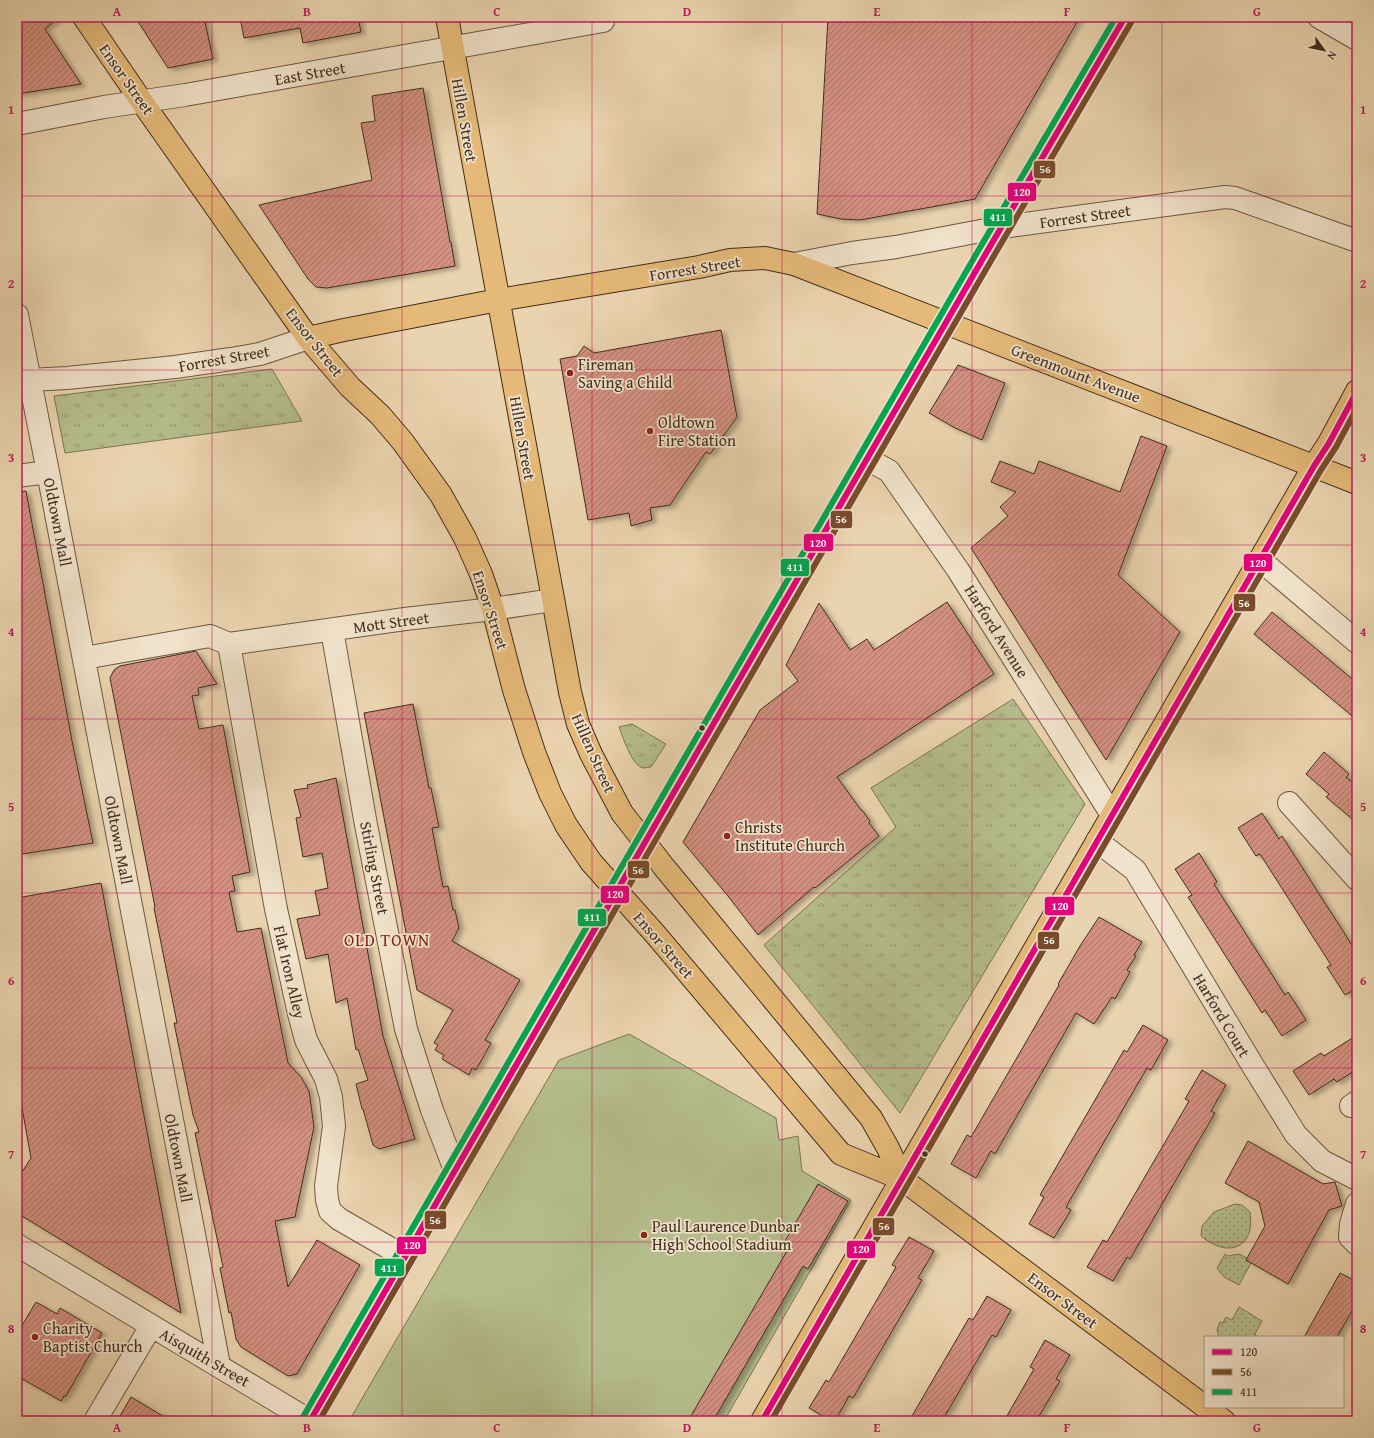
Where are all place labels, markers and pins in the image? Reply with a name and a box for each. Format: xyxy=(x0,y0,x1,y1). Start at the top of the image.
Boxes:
place label: Fireman Saving a Child xyxy=(578,352,673,394)
marker: Fireman Saving a Child xyxy=(565,368,575,378)
place label: Oldtown Fire Station xyxy=(658,410,736,452)
marker: Oldtown Fire Station xyxy=(645,426,655,436)
unlabelled marker xyxy=(697,723,707,733)
place label: Christs Institute Church xyxy=(735,815,845,857)
marker: Christs Institute Church xyxy=(722,831,732,841)
unlabelled marker xyxy=(920,1149,930,1159)
place label: Paul Laurence Dunbar High School Stadium xyxy=(652,1214,800,1256)
marker: Paul Laurence Dunbar High School Stadium xyxy=(639,1230,649,1240)
place label: Charity Baptist Church xyxy=(43,1316,142,1358)
marker: Charity Baptist Church xyxy=(30,1332,40,1342)

